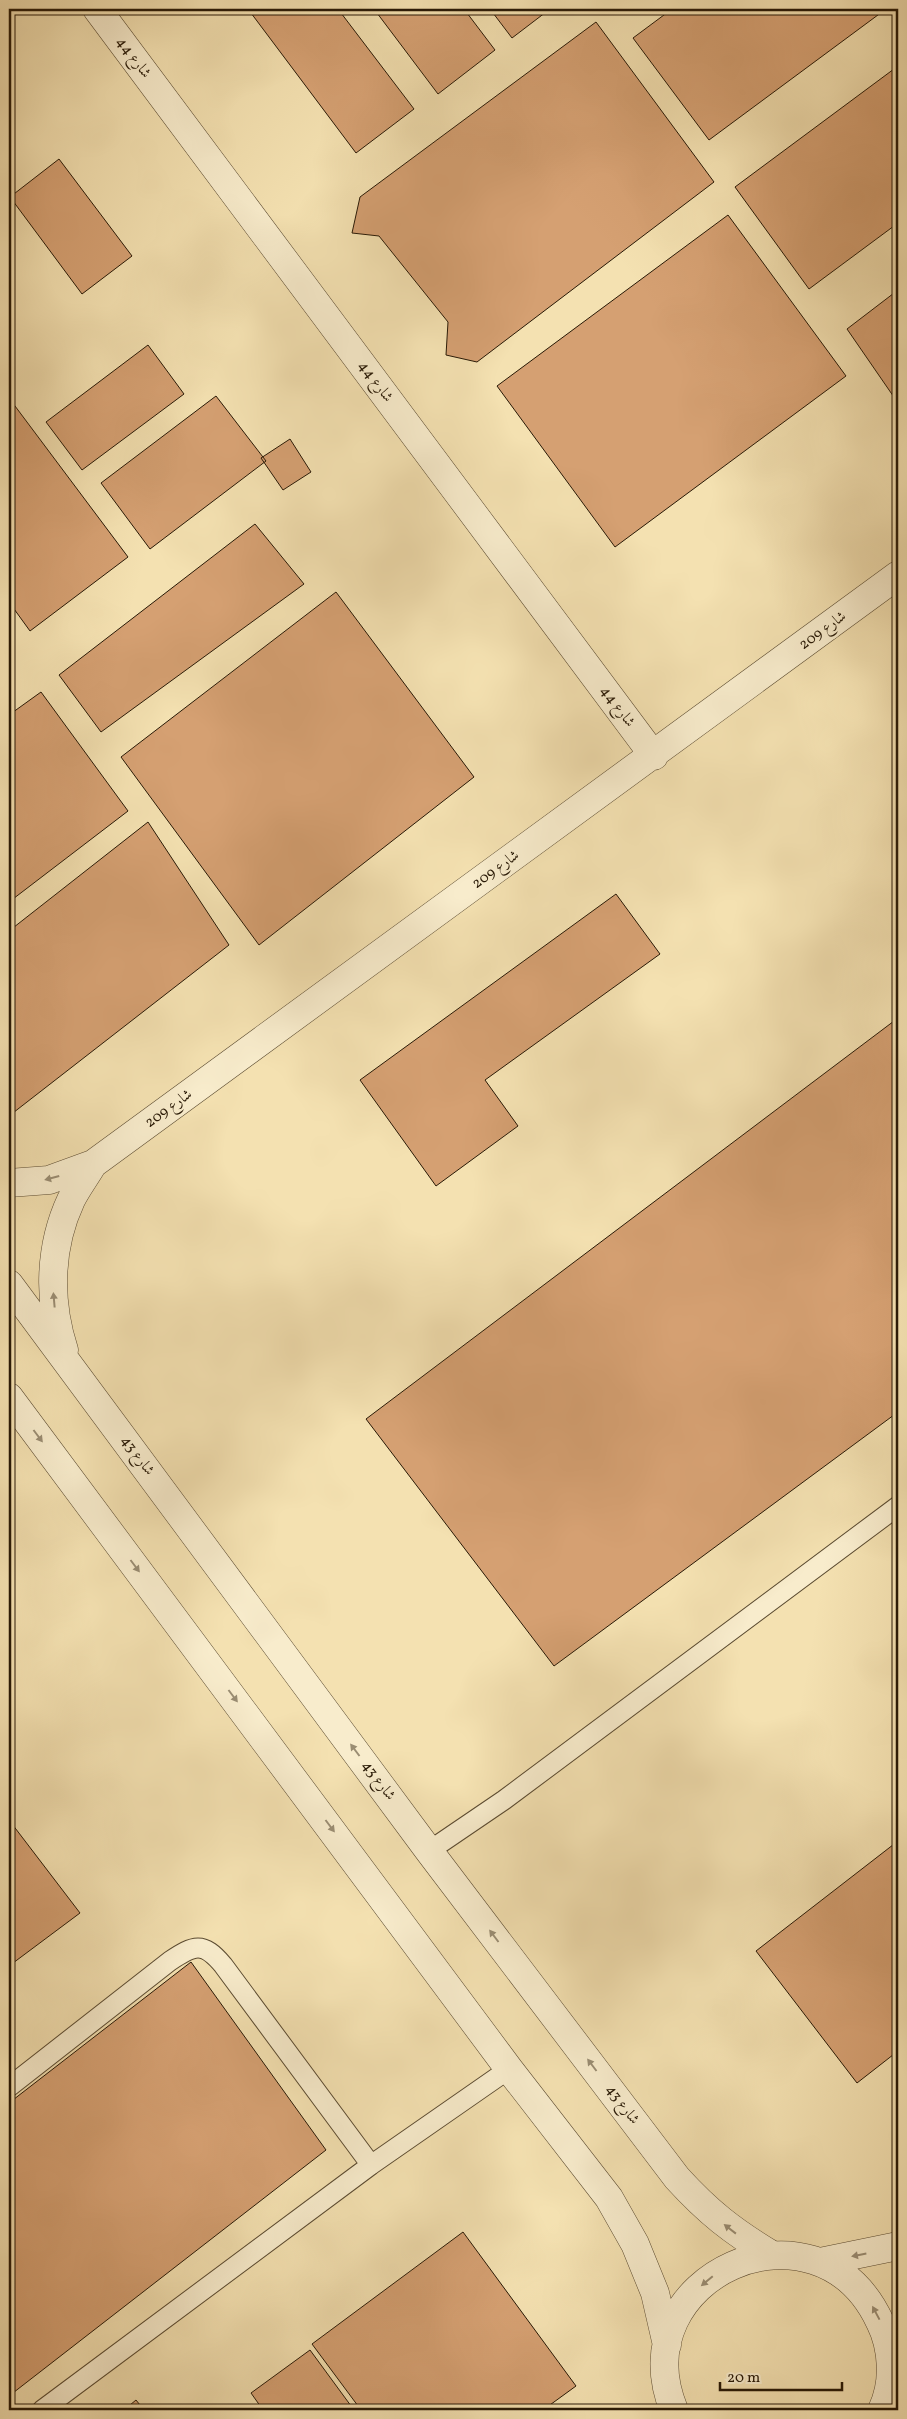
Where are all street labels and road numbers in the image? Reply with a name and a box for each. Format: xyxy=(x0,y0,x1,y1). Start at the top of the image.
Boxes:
street label: شارع 44 xyxy=(110,33,156,84)
street label: شارع 44 xyxy=(352,357,398,408)
street label: شارع 209 xyxy=(795,607,852,656)
street label: شارع 44 xyxy=(594,682,640,733)
street label: شارع 209 xyxy=(468,846,525,895)
street label: شارع 209 xyxy=(141,1085,198,1134)
street label: شارع 43 xyxy=(114,1432,159,1481)
street label: شارع 43 xyxy=(355,1757,400,1806)
street label: شارع 43 xyxy=(599,2081,644,2130)

